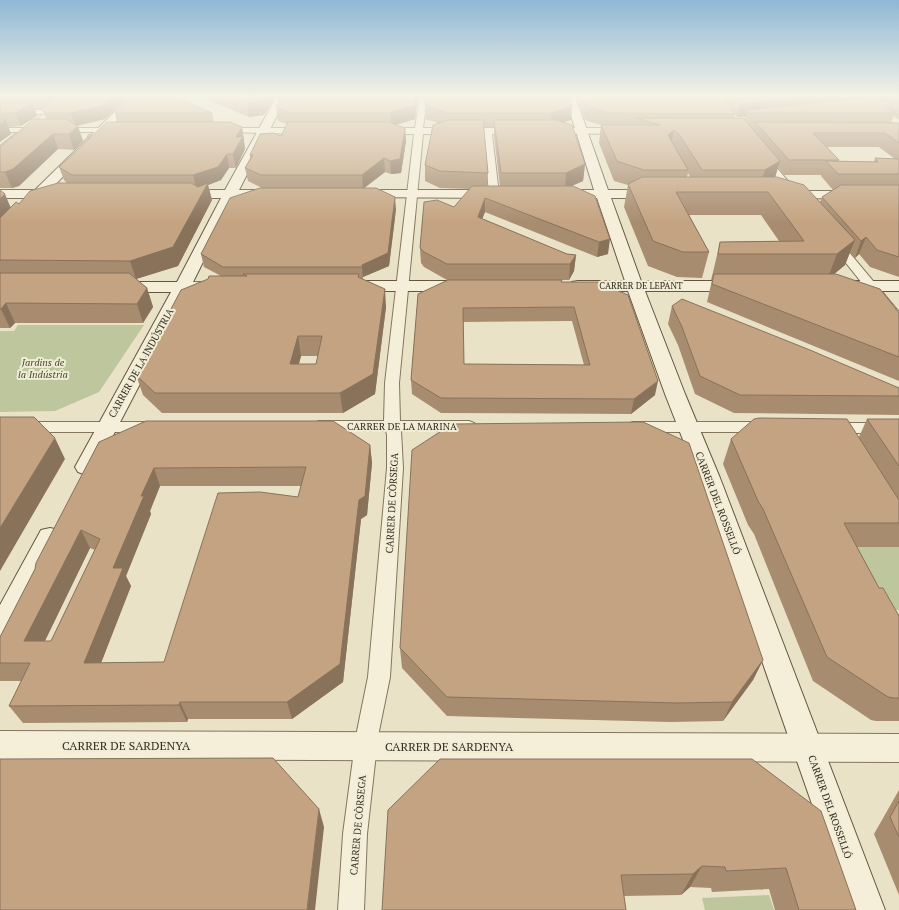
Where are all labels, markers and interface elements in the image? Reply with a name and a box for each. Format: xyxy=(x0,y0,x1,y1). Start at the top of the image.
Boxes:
street label: CARRER DE LEPANT xyxy=(599,280,683,292)
street label: CARRER DE LA INDÚSTRIA xyxy=(105,306,177,420)
park label: Jardins de la Indústria xyxy=(18,356,68,381)
street label: CARRER DE LA MARINA xyxy=(347,420,457,433)
street label: CARRER DEL ROSSELLÓ xyxy=(692,450,744,556)
street label: CARRER DE CÒRSEGA xyxy=(383,452,401,554)
street label: CARRER DE SARDENYA xyxy=(62,738,191,753)
street label: CARRER DE SARDENYA xyxy=(385,739,514,754)
street label: CARRER DEL ROSSELLÓ xyxy=(805,753,855,861)
street label: CARRER DE CÒRSEGA xyxy=(347,774,369,876)

